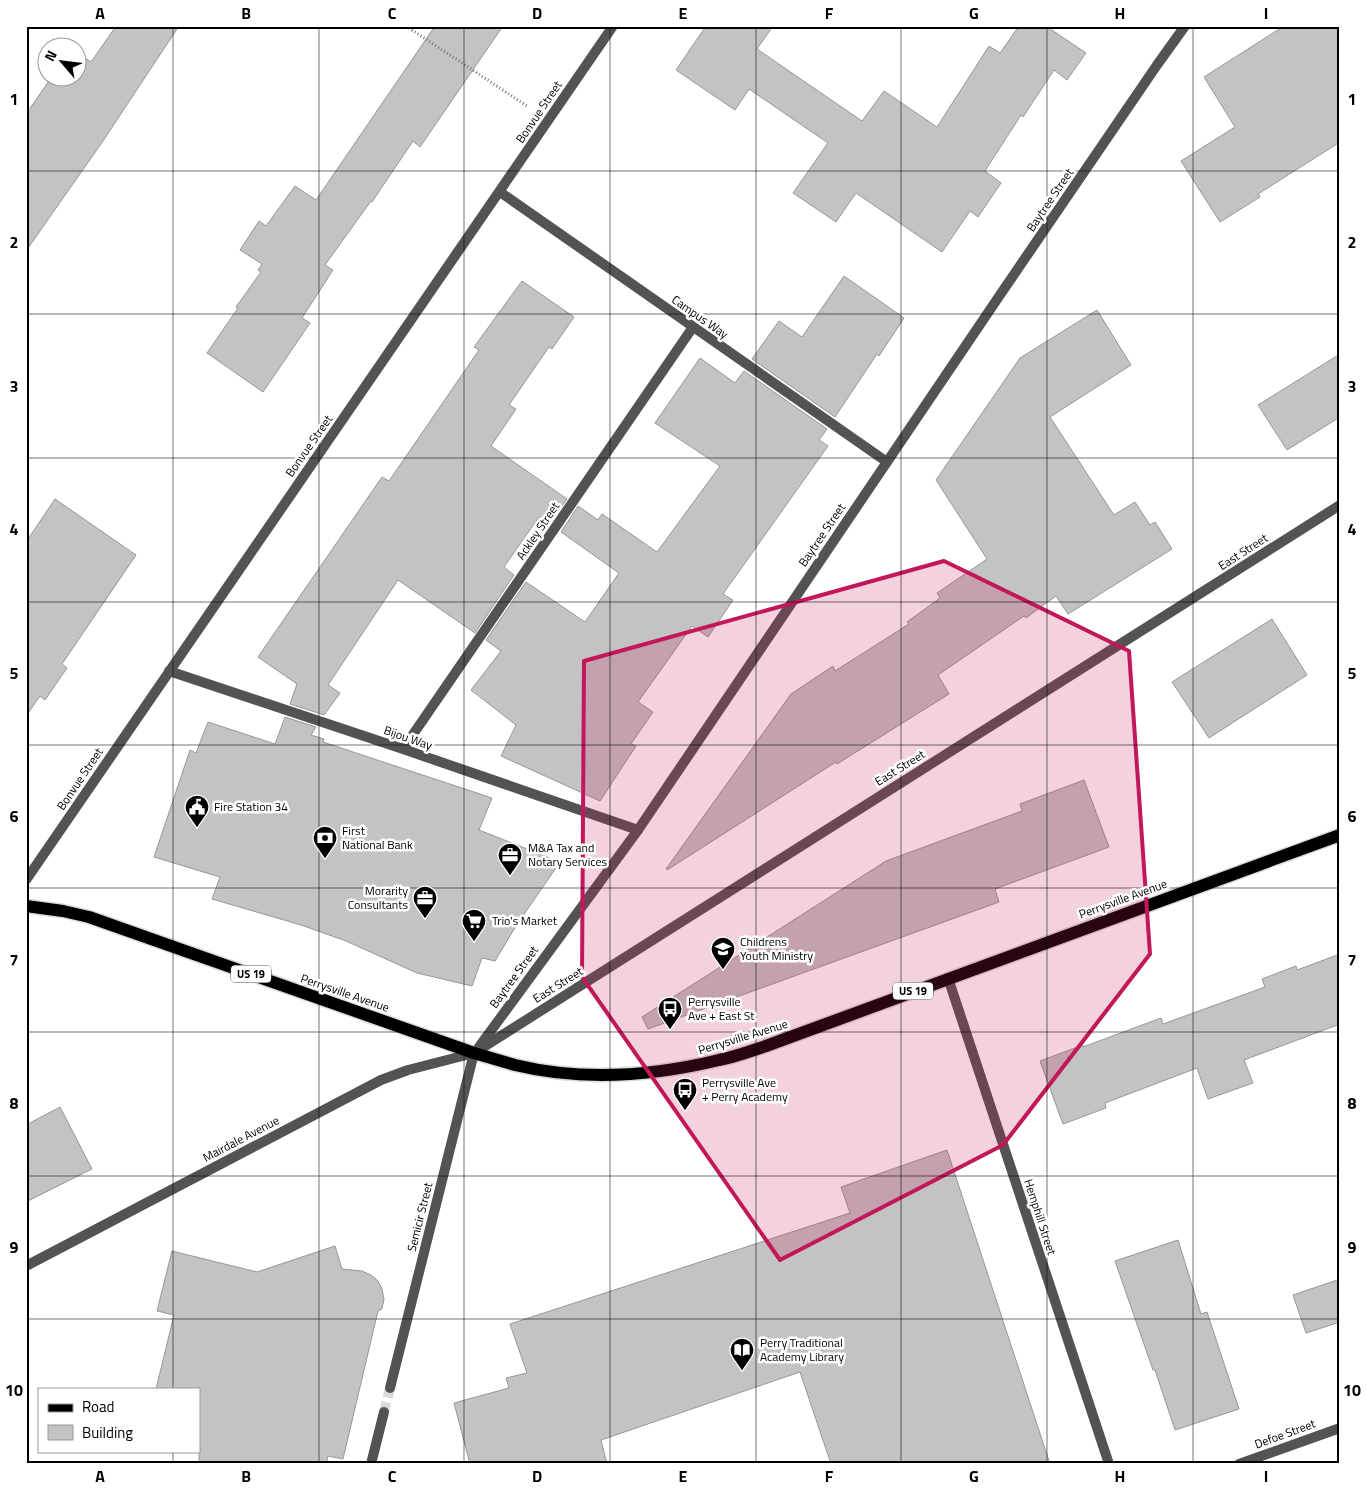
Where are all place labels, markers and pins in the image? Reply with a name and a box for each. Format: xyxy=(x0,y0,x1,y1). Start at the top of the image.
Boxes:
public building icon: Fire Station 34 xyxy=(184,794,210,828)
place label: Fire Station 34 xyxy=(214,797,288,816)
place label: First National Bank xyxy=(342,821,413,854)
bank icon: First National Bank xyxy=(312,825,338,859)
place label: M&A Tax and Notary Services xyxy=(528,838,607,871)
office icon: M&A Tax and Notary Services xyxy=(497,842,523,876)
place label: Morarity Consultants xyxy=(348,881,408,914)
office icon: Morarity Consultants xyxy=(412,885,438,919)
supermarket icon: Trio's Market xyxy=(461,908,487,942)
place label: Trio's Market xyxy=(492,911,558,930)
place label: Childrens Youth Ministry xyxy=(740,932,813,965)
school or university icon: Childrens Youth Ministry xyxy=(710,936,736,970)
place label: Perrysville Ave + East St xyxy=(688,992,755,1025)
bus stop icon: Perrysville Ave + East St xyxy=(657,996,683,1030)
place label: Perrysville Ave + Perry Academy xyxy=(702,1073,788,1106)
bus stop icon: Perrysville Ave + Perry Academy xyxy=(672,1077,698,1111)
place label: Perry Traditional Academy Library xyxy=(760,1333,844,1366)
library icon: Perry Traditional Academy Library xyxy=(729,1337,755,1371)

